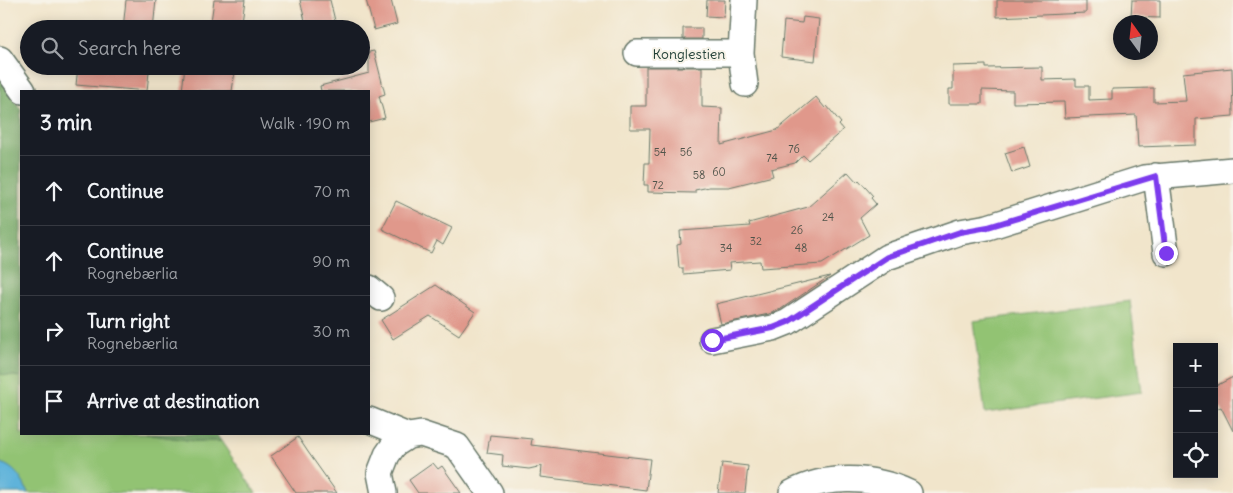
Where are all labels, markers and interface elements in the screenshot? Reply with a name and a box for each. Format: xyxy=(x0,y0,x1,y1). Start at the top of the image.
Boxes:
north arrow xyxy=(1113,15,1158,60)
search box xyxy=(20,20,370,75)
icon: search xyxy=(38,34,66,62)
text: Search here xyxy=(78,36,181,60)
street label: Konglestien xyxy=(653,45,725,63)
text: 3 min xyxy=(40,109,92,136)
text: Walk · 190 m xyxy=(260,113,350,133)
house number: 76 xyxy=(788,142,800,156)
house number: 54 xyxy=(654,145,666,159)
house number: 56 xyxy=(680,145,692,159)
house number: 74 xyxy=(766,151,778,165)
house number: 60 xyxy=(712,165,726,179)
house number: 58 xyxy=(693,168,705,182)
icon: ahead xyxy=(40,177,68,205)
house number: 72 xyxy=(652,178,664,192)
text: Continue xyxy=(87,179,164,203)
text: 70 m xyxy=(314,181,350,201)
house number: 24 xyxy=(822,210,834,224)
house number: 26 xyxy=(791,223,803,237)
house number: 32 xyxy=(750,234,762,248)
text: Continue xyxy=(87,239,164,263)
house number: 34 xyxy=(720,241,732,255)
house number: 48 xyxy=(795,241,807,255)
route end xyxy=(1155,242,1178,265)
icon: ahead xyxy=(40,247,68,275)
text: 90 m xyxy=(312,251,350,271)
text: Rognebærlia xyxy=(87,263,178,283)
text: Turn right xyxy=(87,309,170,333)
icon: right xyxy=(40,317,68,345)
text: 30 m xyxy=(313,321,350,341)
route start xyxy=(701,329,724,352)
text: Rognebærlia xyxy=(87,333,178,353)
map controls xyxy=(1173,343,1218,478)
button: + xyxy=(1173,343,1218,388)
icon: arrive xyxy=(40,387,68,415)
button: − xyxy=(1173,388,1218,433)
text: Arrive at destination xyxy=(87,389,260,413)
button: locate xyxy=(1173,433,1218,478)

